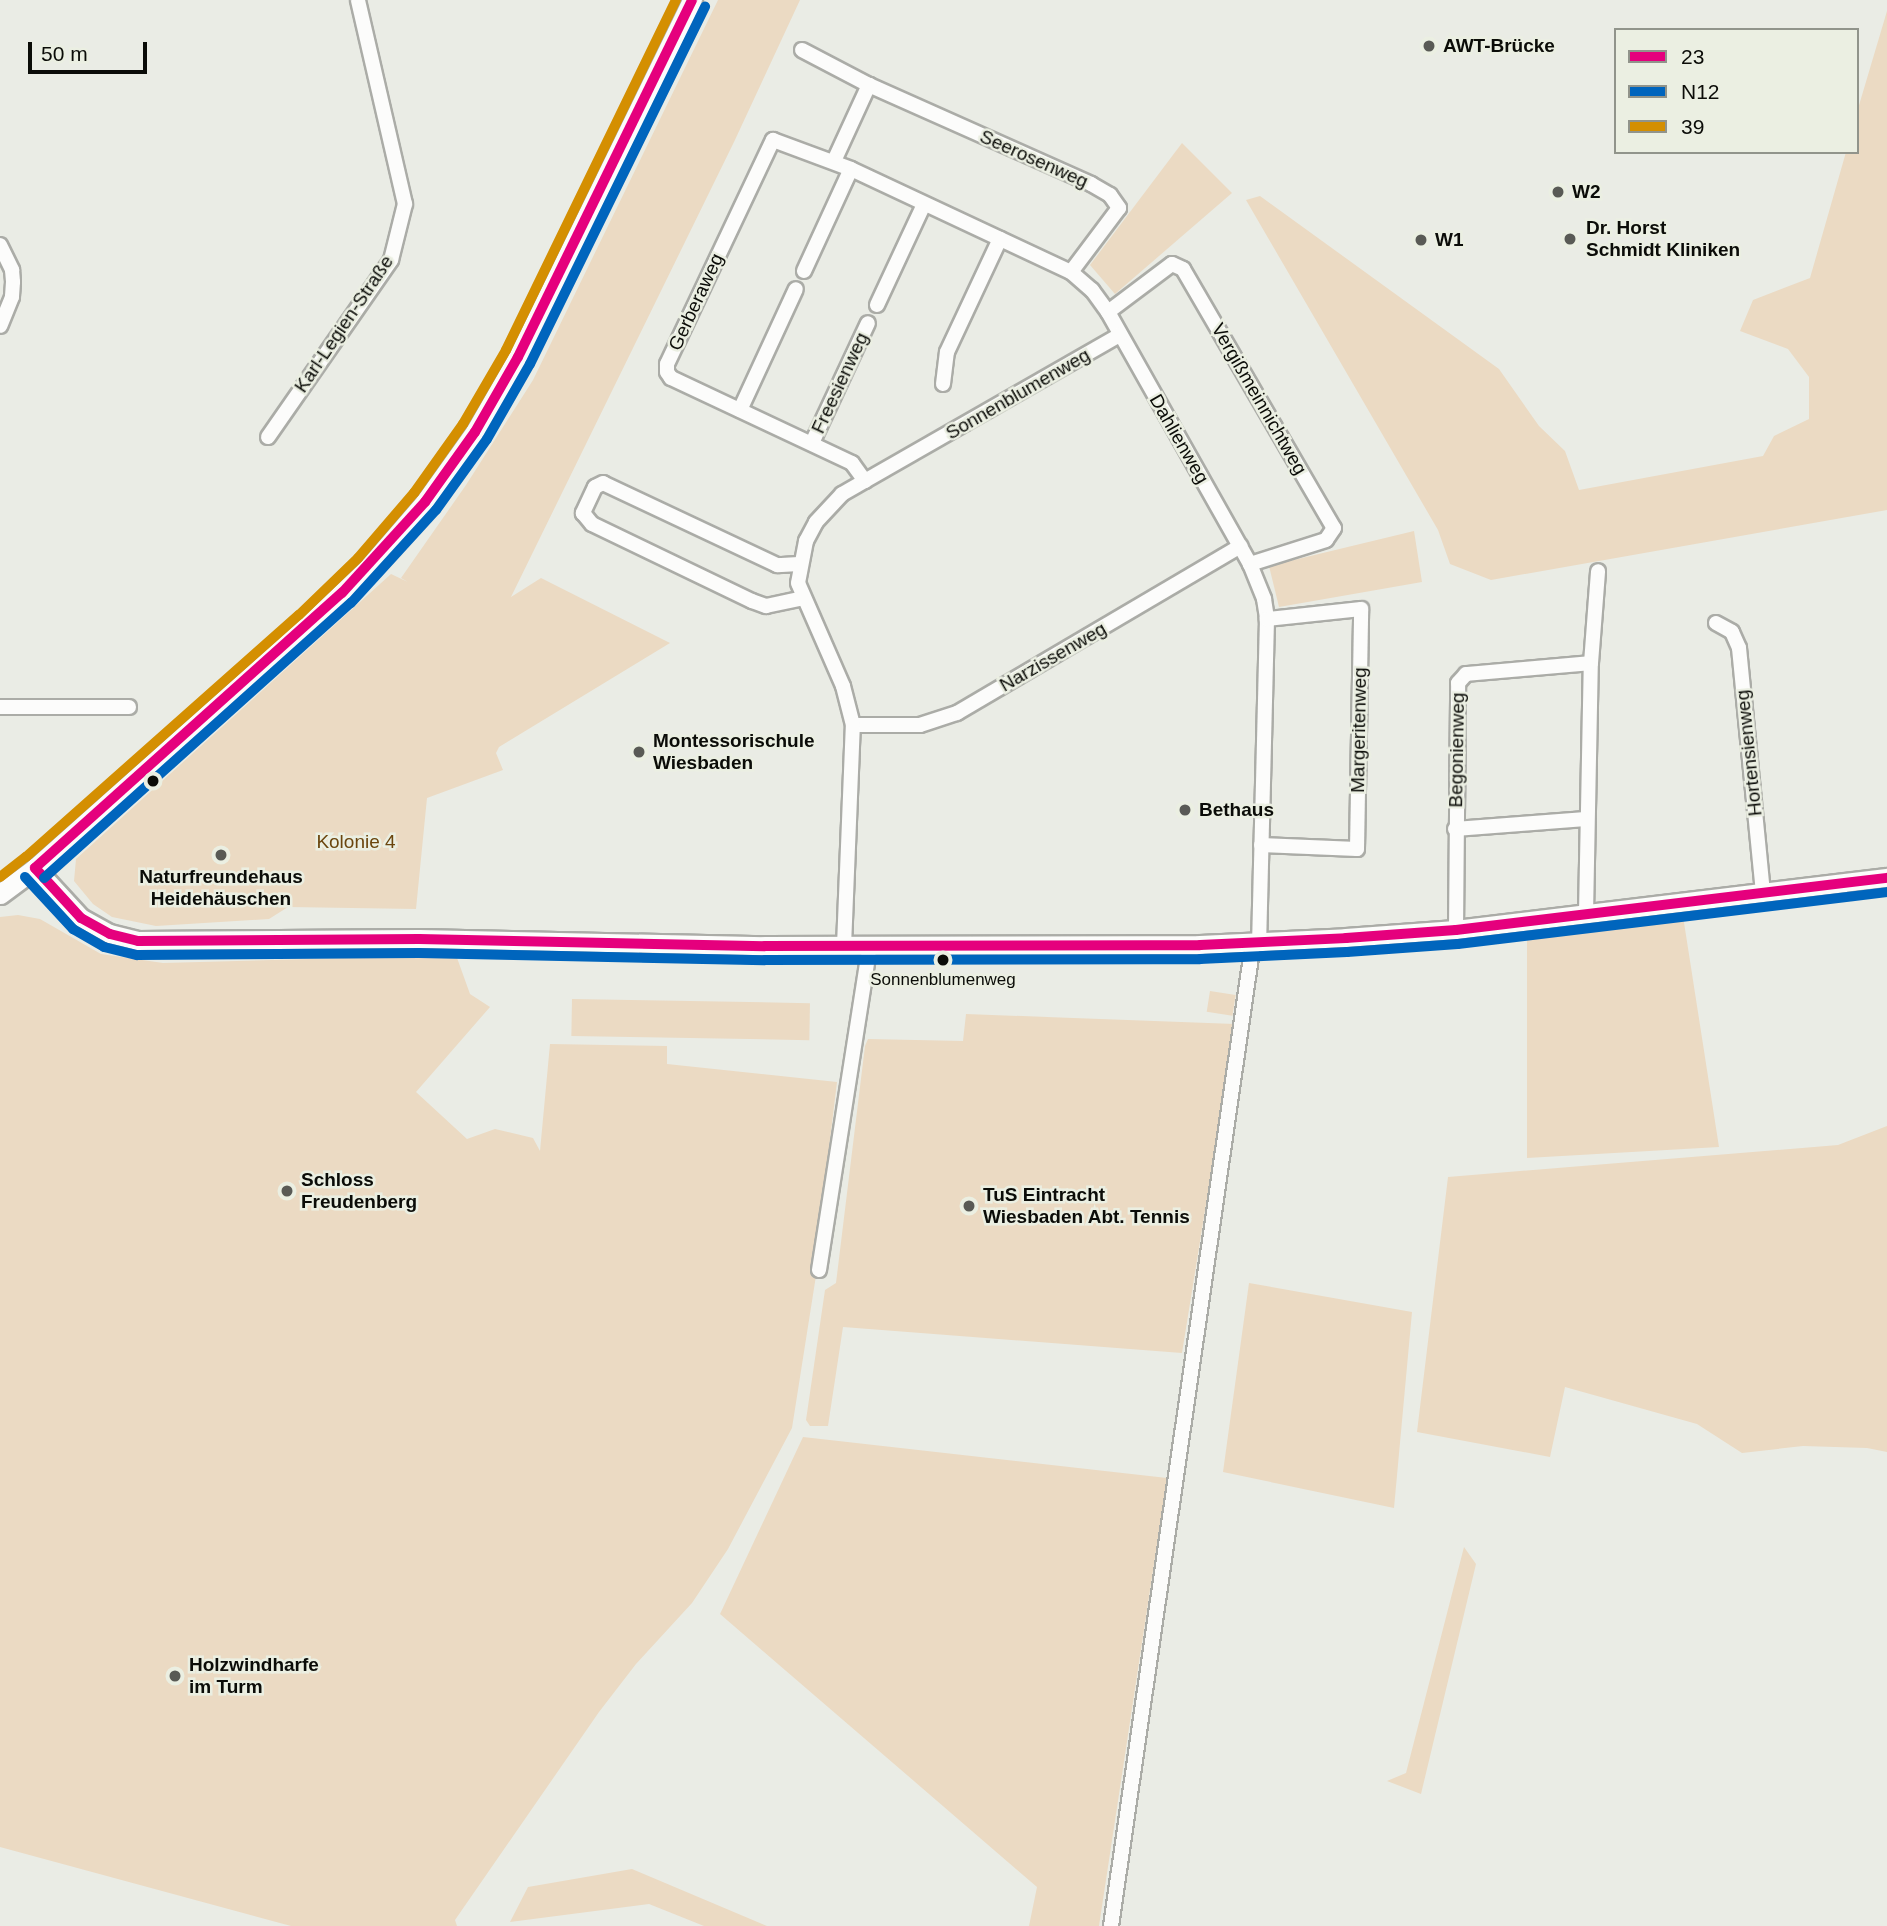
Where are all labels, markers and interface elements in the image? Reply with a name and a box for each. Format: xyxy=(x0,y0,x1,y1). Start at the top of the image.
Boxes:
scale bar xyxy=(32,28,150,72)
legend xyxy=(1614,28,1859,154)
place label: AWT-Brücke xyxy=(1443,35,1555,57)
marker: AWT-Brücke xyxy=(1421,38,1437,54)
text: 50 m xyxy=(41,42,88,65)
text: 23 xyxy=(1681,45,1704,68)
text: N12 xyxy=(1681,80,1720,103)
text: 39 xyxy=(1681,115,1704,138)
street label: Seerosenweg xyxy=(976,125,1092,193)
place label: W2 xyxy=(1572,181,1601,203)
marker: W2 xyxy=(1550,184,1566,200)
place label: Dr. Horst Schmidt Kliniken xyxy=(1586,217,1740,261)
place label: W1 xyxy=(1435,229,1464,251)
marker: Dr. Horst Schmidt Kliniken xyxy=(1560,229,1580,249)
marker: W1 xyxy=(1413,232,1429,248)
street label: Gerberaweg xyxy=(664,250,728,354)
street label: Karl-Legien-Straße xyxy=(290,251,398,397)
street label: Vergißmeinnichtweg xyxy=(1206,319,1312,479)
street label: Freesienweg xyxy=(807,329,873,437)
street label: Sonnenblumenweg xyxy=(942,343,1094,445)
street label: Dahlienweg xyxy=(1144,390,1214,488)
street label: Narzissenweg xyxy=(996,617,1110,697)
street label: Margeritenweg xyxy=(1347,667,1371,793)
street label: Hortensienweg xyxy=(1731,689,1767,817)
street label: Begonienweg xyxy=(1445,692,1469,808)
place label: Montessorischule Wiesbaden xyxy=(653,730,815,774)
marker: Montessorischule Wiesbaden xyxy=(631,744,647,760)
unlabelled marker xyxy=(146,774,160,788)
place label: Bethaus xyxy=(1199,799,1274,821)
marker: Bethaus xyxy=(1177,802,1193,818)
park label: Kolonie 4 xyxy=(316,831,396,853)
marker: Naturfreundehaus Heidehäuschen xyxy=(213,847,229,863)
place label: Naturfreundehaus Heidehäuschen xyxy=(139,866,303,910)
marker: Sonnenblumenweg xyxy=(936,953,950,967)
place label: Sonnenblumenweg xyxy=(870,970,1016,990)
place label: Schloss Freudenberg xyxy=(301,1169,417,1213)
marker: Schloss Freudenberg xyxy=(279,1183,295,1199)
place label: TuS Eintracht Wiesbaden Abt. Tennis xyxy=(983,1184,1190,1228)
marker: TuS Eintracht Wiesbaden Abt. Tennis xyxy=(961,1198,977,1214)
place label: Holzwindharfe im Turm xyxy=(189,1654,319,1698)
marker: Holzwindharfe im Turm xyxy=(167,1668,183,1684)

